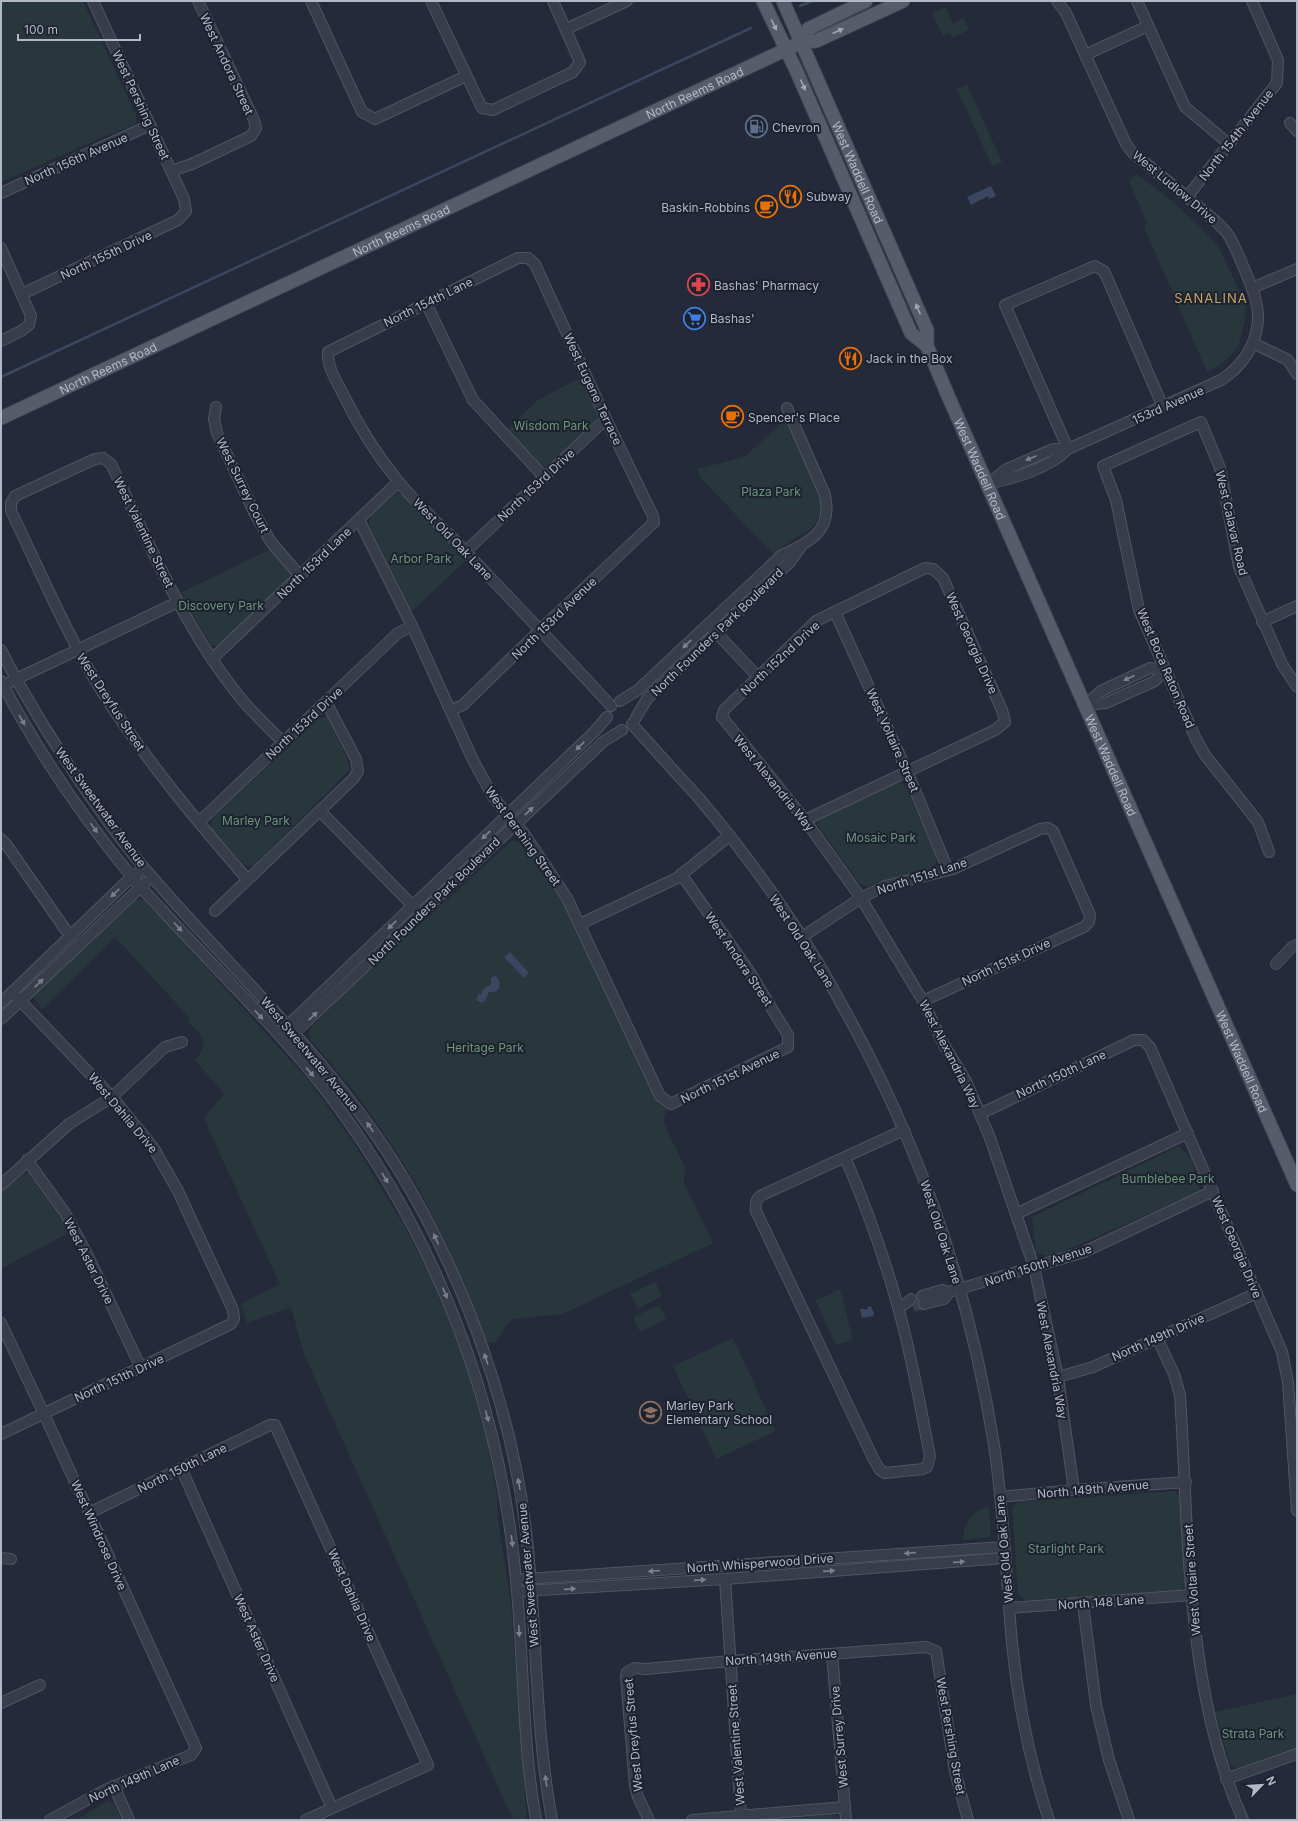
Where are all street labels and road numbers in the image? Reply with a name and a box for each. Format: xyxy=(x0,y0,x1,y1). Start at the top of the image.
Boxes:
street label: West Andora Street xyxy=(197,11,257,117)
street label: West Pershing Street xyxy=(109,48,173,162)
street label: North Reems Road xyxy=(643,63,746,122)
street label: North 154th Avenue xyxy=(1196,86,1276,184)
street label: West Waddell Road xyxy=(829,119,887,226)
street label: North 156th Avenue xyxy=(22,129,130,189)
street label: West Ludlow Drive xyxy=(1130,147,1220,227)
street label: North Reems Road xyxy=(350,201,452,260)
street label: North 155th Drive xyxy=(58,227,154,283)
street label: North 154th Lane xyxy=(381,274,475,330)
street label: West Eugene Terrace xyxy=(561,331,625,447)
street label: North Reems Road xyxy=(57,339,159,397)
street label: 153rd Avenue xyxy=(1130,383,1206,427)
street label: West Waddell Road xyxy=(951,416,1009,522)
street label: West Surrey Court xyxy=(213,435,273,535)
street label: North 153rd Drive xyxy=(494,446,578,524)
street label: West Calavar Road xyxy=(1213,469,1251,577)
street label: West Valentine Street xyxy=(111,474,177,590)
street label: West Old Oak Lane xyxy=(410,495,496,583)
street label: North 153rd Lane xyxy=(274,524,354,602)
street label: North Founders Park Boulevard xyxy=(648,565,786,699)
street label: North 153rd Avenue xyxy=(508,574,600,662)
street label: West Georgia Drive xyxy=(943,590,1001,696)
street label: West Boca Raton Road xyxy=(1134,606,1198,730)
street label: North 152nd Drive xyxy=(737,618,823,698)
street label: West Dreyfus Street xyxy=(74,650,148,754)
street label: North 153rd Drive xyxy=(262,684,346,762)
street label: West Voltaire Street xyxy=(863,686,923,794)
street label: West Waddell Road xyxy=(1082,712,1140,818)
street label: West Alexandria Way xyxy=(730,732,818,834)
street label: West Sweetwater Avenue xyxy=(52,744,150,870)
street label: West Pershing Street xyxy=(482,783,564,889)
street label: North Founders Park Boulevard xyxy=(365,834,503,968)
street label: North 151st Lane xyxy=(875,854,969,898)
street label: West Old Oak Lane xyxy=(766,892,838,990)
street label: West Andora Street xyxy=(702,909,776,1009)
street label: North 151st Drive xyxy=(959,935,1053,989)
street label: West Sweetwater Avenue xyxy=(258,994,362,1114)
street label: West Alexandria Way xyxy=(916,997,984,1111)
street label: West Waddell Road xyxy=(1213,1008,1271,1115)
street label: North 151st Avenue xyxy=(678,1046,782,1106)
street label: North 150th Lane xyxy=(1014,1047,1108,1101)
street label: West Dahlia Drive xyxy=(85,1070,161,1156)
street label: West Old Oak Lane xyxy=(917,1178,965,1286)
street label: West Georgia Drive xyxy=(1209,1194,1265,1300)
street label: West Aster Drive xyxy=(61,1215,117,1307)
street label: North 150th Avenue xyxy=(983,1241,1093,1289)
street label: West Alexandria Way xyxy=(1033,1300,1071,1420)
street label: North 149th Drive xyxy=(1109,1310,1207,1364)
street label: North 151th Drive xyxy=(72,1351,166,1405)
street label: North 150th Lane xyxy=(135,1440,229,1496)
street label: North 149th Avenue xyxy=(1036,1477,1150,1501)
street label: West Windrose Drive xyxy=(68,1478,130,1592)
street label: West Old Oak Lane xyxy=(992,1494,1016,1604)
street label: West Sweetwater Avenue xyxy=(514,1502,542,1648)
street label: West Voltaire Street xyxy=(1181,1524,1203,1636)
street label: West Dahlia Drive xyxy=(325,1546,379,1644)
street label: North Whisperwood Drive xyxy=(686,1550,834,1576)
street label: West Aster Drive xyxy=(231,1592,283,1684)
street label: North 148 Lane xyxy=(1057,1592,1145,1612)
street label: North 149th Avenue xyxy=(725,1646,837,1668)
street label: West Pershing Street xyxy=(933,1676,969,1796)
street label: West Dreyfus Street xyxy=(621,1678,645,1792)
street label: West Valentine Street xyxy=(724,1684,748,1806)
street label: West Surrey Drive xyxy=(827,1685,851,1789)
street label: North 149th Lane xyxy=(86,1752,182,1806)

